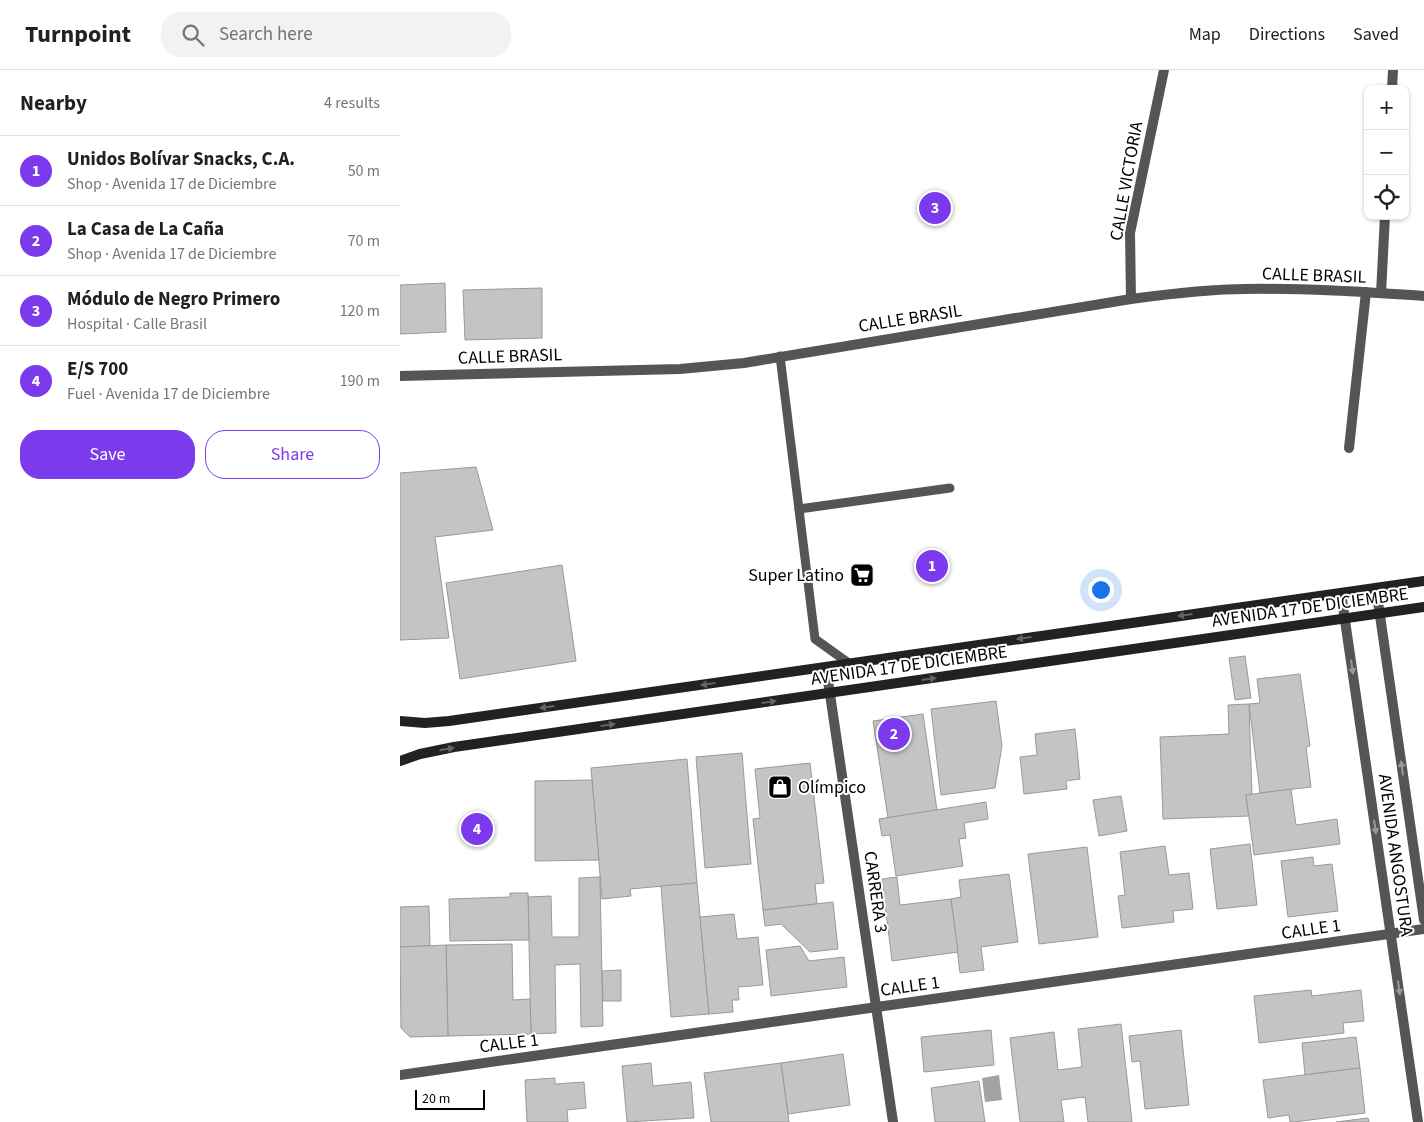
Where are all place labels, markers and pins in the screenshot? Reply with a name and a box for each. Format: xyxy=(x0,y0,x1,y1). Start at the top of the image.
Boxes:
pin: 3 xyxy=(919,189,951,227)
pin: 1 xyxy=(916,547,948,585)
supermarket icon: Super Latino xyxy=(849,562,875,588)
place label: Super Latino xyxy=(748,563,844,588)
pin: 2 xyxy=(878,715,910,753)
shop icon: Olímpico xyxy=(767,774,793,800)
place label: Olímpico xyxy=(798,775,866,800)
pin: 4 xyxy=(461,810,493,848)

